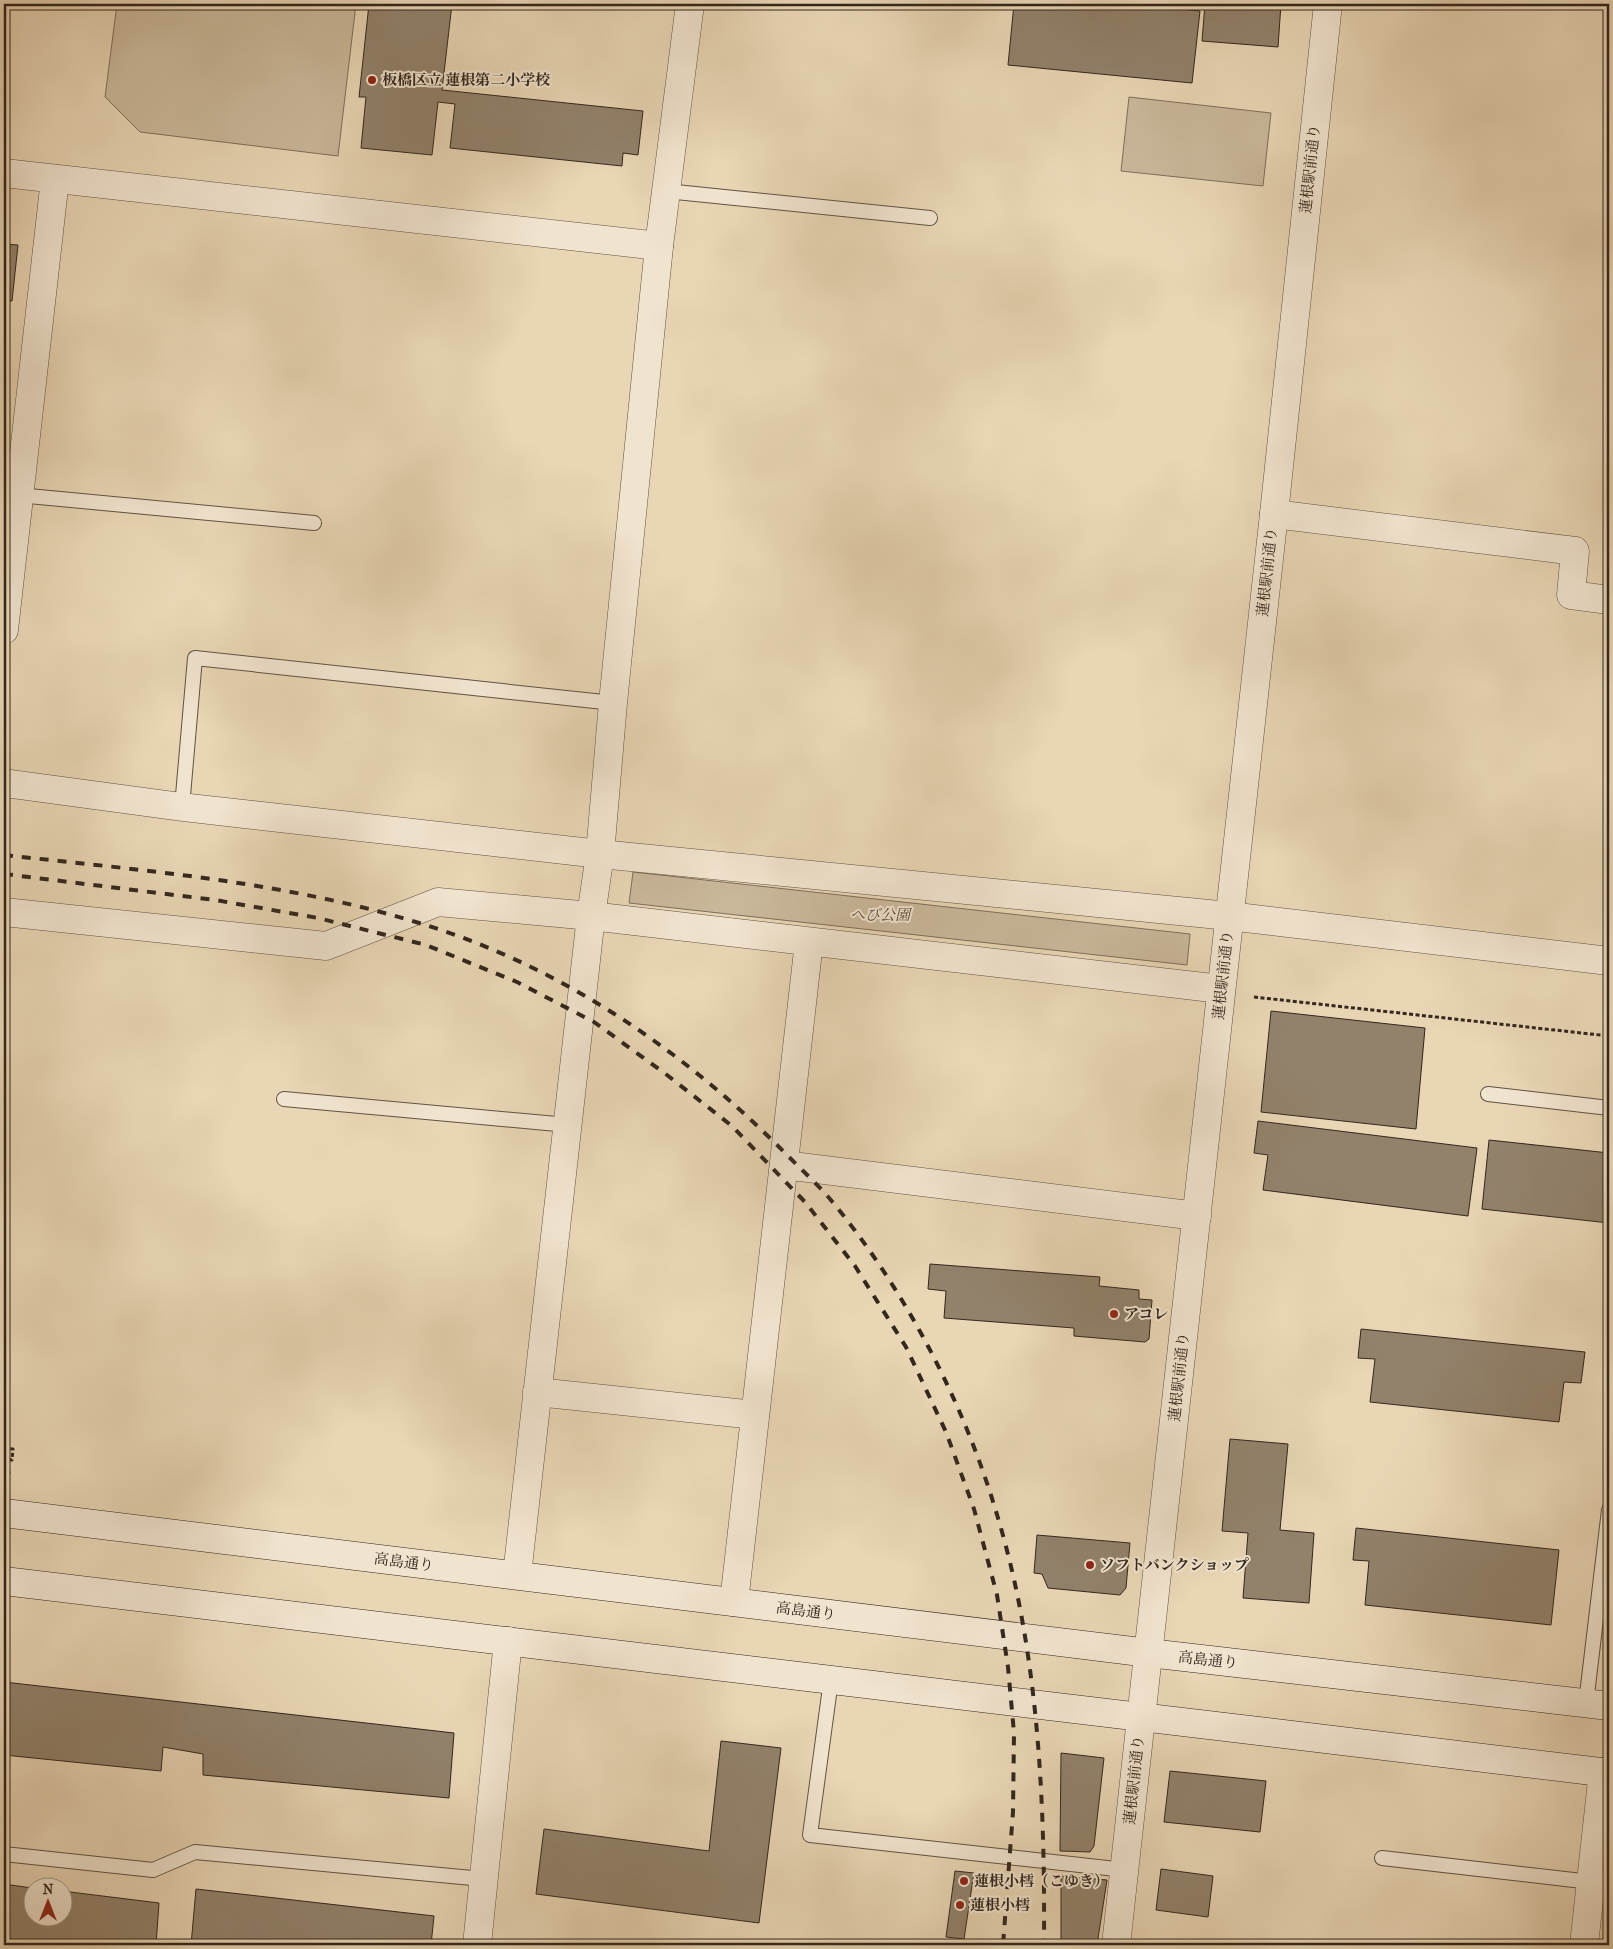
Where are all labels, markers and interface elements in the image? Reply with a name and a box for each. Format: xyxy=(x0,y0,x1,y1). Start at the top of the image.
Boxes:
place label: 板橋区立 蓮根第二小学校 xyxy=(382,71,550,89)
marker: 板橋区立 蓮根第二小学校 xyxy=(366,74,378,86)
street label: 蓮根駅前通り xyxy=(1296,123,1324,215)
street label: 蓮根駅前通り xyxy=(1253,526,1281,618)
park label: へび公園 xyxy=(850,906,913,924)
street label: 蓮根駅前通り xyxy=(1209,929,1237,1021)
place label: アコレ xyxy=(1124,1305,1168,1323)
marker: アコレ xyxy=(1108,1308,1120,1320)
street label: 蓮根駅前通り xyxy=(1165,1331,1193,1423)
street label: 高島通り xyxy=(373,1549,435,1575)
place label: ソフトバンクショップ xyxy=(1100,1556,1249,1574)
marker: ソフトバンクショップ xyxy=(1084,1559,1096,1571)
street label: 高島通り xyxy=(775,1598,837,1624)
street label: 高島通り xyxy=(1177,1648,1239,1672)
street label: 蓮根駅前通り xyxy=(1120,1734,1148,1826)
place label: 蓮根小樰（こゆき） xyxy=(974,1872,1109,1890)
marker: 蓮根小樰（こゆき） xyxy=(958,1875,970,1887)
north arrow xyxy=(22,1876,72,1926)
text: N xyxy=(43,1881,54,1898)
place label: 蓮根小樰 xyxy=(970,1896,1030,1914)
marker: 蓮根小樰 xyxy=(954,1899,966,1911)

